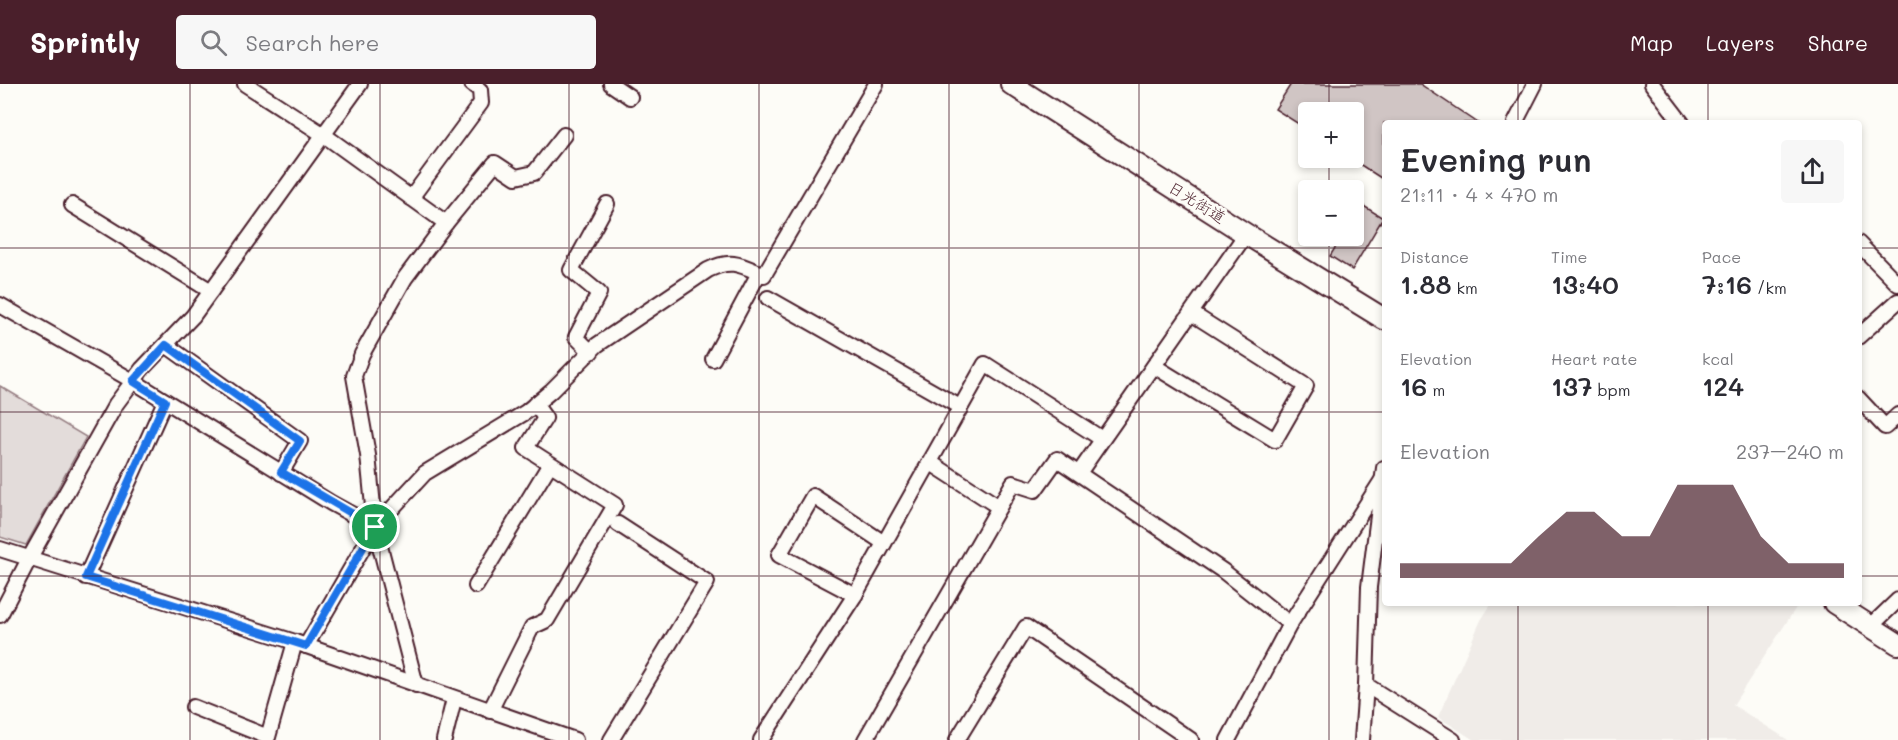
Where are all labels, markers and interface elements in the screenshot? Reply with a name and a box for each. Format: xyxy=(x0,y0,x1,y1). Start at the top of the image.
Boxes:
search box xyxy=(176,15,596,69)
text: Sprintly xyxy=(30,24,140,60)
icon: search xyxy=(197,26,230,59)
text: Search here xyxy=(245,28,379,57)
text: Map xyxy=(1630,29,1673,56)
text: Layers xyxy=(1706,29,1775,56)
text: Share xyxy=(1808,29,1868,56)
map controls xyxy=(1298,102,1364,246)
button: + xyxy=(1298,102,1364,168)
text: Evening run xyxy=(1400,137,1592,180)
button: share xyxy=(1781,140,1844,203)
street label: 日光街道 xyxy=(1165,176,1230,227)
button: − xyxy=(1298,180,1364,246)
text: 21:11 · 4 × 470 m xyxy=(1400,181,1559,207)
text: Distance xyxy=(1400,246,1469,267)
text: Time xyxy=(1551,246,1587,267)
text: Pace xyxy=(1702,246,1741,267)
text: 1.88 xyxy=(1400,267,1451,301)
text: 13:40 xyxy=(1551,267,1619,301)
text: 7:16 xyxy=(1702,267,1752,301)
text: km xyxy=(1451,277,1478,298)
text: /km xyxy=(1752,277,1787,298)
text: Elevation xyxy=(1400,348,1472,369)
text: Heart rate xyxy=(1551,348,1637,369)
text: kcal xyxy=(1702,348,1734,369)
text: 16 xyxy=(1400,369,1427,403)
text: 137 xyxy=(1551,369,1593,403)
text: 124 xyxy=(1702,369,1744,403)
text: m xyxy=(1427,379,1445,400)
text: bpm xyxy=(1593,379,1630,400)
text: Elevation xyxy=(1400,438,1490,464)
text: 237–240 m xyxy=(1736,438,1844,464)
pin xyxy=(349,501,400,552)
icon: arrive xyxy=(358,510,391,543)

